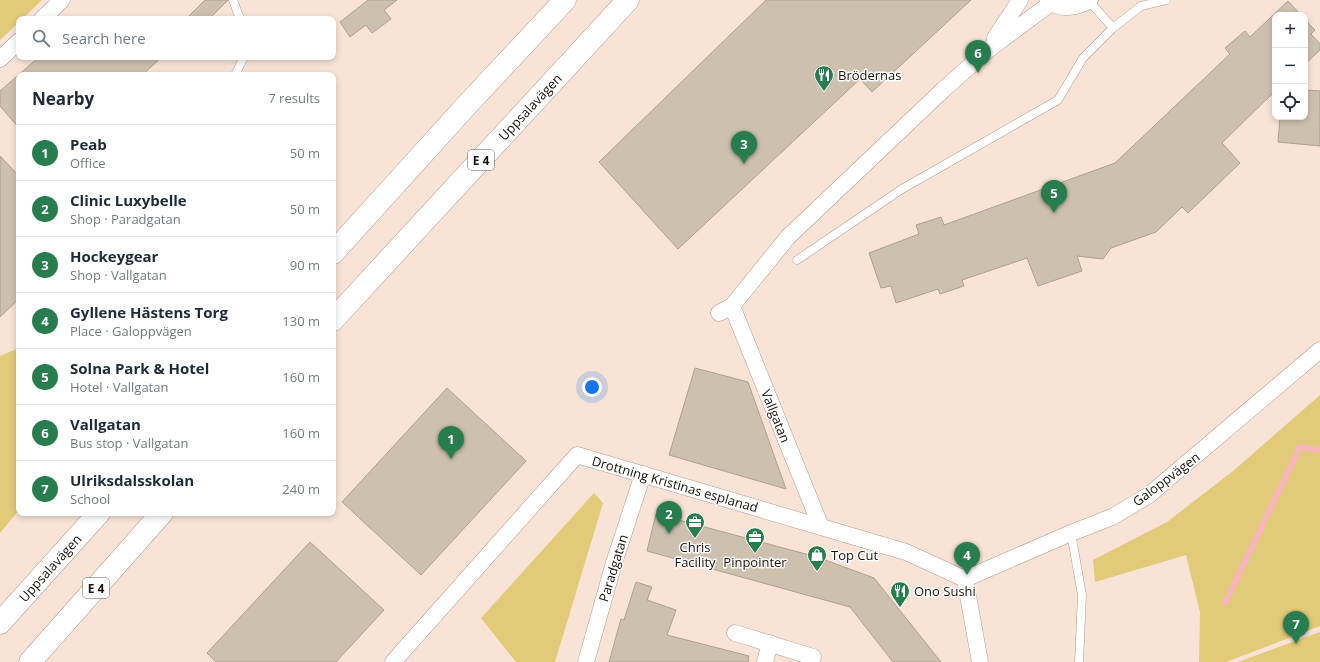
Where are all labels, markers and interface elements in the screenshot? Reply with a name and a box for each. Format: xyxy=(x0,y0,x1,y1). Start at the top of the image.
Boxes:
map controls xyxy=(1272,12,1308,120)
button: + xyxy=(1272,12,1308,48)
search box xyxy=(16,16,336,60)
icon: search xyxy=(30,27,52,49)
text: Search here xyxy=(62,28,146,48)
pin: 6 xyxy=(965,40,991,73)
button: − xyxy=(1272,48,1308,84)
restaurant icon: Brödernas xyxy=(813,64,835,92)
place label: Brödernas xyxy=(838,66,902,84)
street label: Uppsalavägen xyxy=(494,70,566,144)
button: locate xyxy=(1272,84,1308,120)
text: Nearby xyxy=(32,87,94,110)
text: 7 results xyxy=(268,89,320,107)
pin: 3 xyxy=(731,131,757,164)
text: Peab xyxy=(70,134,107,154)
text: 1 xyxy=(41,144,49,162)
text: 50 m xyxy=(290,144,320,162)
road number: E 4 xyxy=(468,150,494,170)
text: Office xyxy=(70,154,106,172)
pin: 5 xyxy=(1041,180,1067,213)
text: Clinic Luxybelle xyxy=(70,190,187,210)
text: 2 xyxy=(41,200,49,218)
text: 50 m xyxy=(290,200,320,218)
text: Shop · Paradgatan xyxy=(70,210,181,228)
text: Hockeygear xyxy=(70,246,158,266)
text: 3 xyxy=(41,256,49,274)
text: 90 m xyxy=(290,256,320,274)
text: Shop · Vallgatan xyxy=(70,266,167,284)
text: Gyllene Hästens Torg xyxy=(70,302,228,322)
text: 4 xyxy=(41,312,49,330)
text: 130 m xyxy=(282,312,320,330)
text: Place · Galoppvägen xyxy=(70,322,192,340)
text: Solna Park & Hotel xyxy=(70,358,209,378)
text: 5 xyxy=(41,368,49,386)
text: 160 m xyxy=(282,368,320,386)
your location xyxy=(582,377,602,397)
text: Hotel · Vallgatan xyxy=(70,378,168,396)
street label: Vallgatan xyxy=(757,387,795,445)
text: Vallgatan xyxy=(70,414,141,434)
text: 6 xyxy=(41,424,49,442)
text: 160 m xyxy=(282,424,320,442)
pin: 1 xyxy=(438,426,464,459)
text: Bus stop · Vallgatan xyxy=(70,434,188,452)
street label: Galoppvägen xyxy=(1129,448,1203,510)
street label: Drottning Kristinas esplanad xyxy=(590,452,760,516)
text: Ulriksdalsskolan xyxy=(70,470,194,490)
text: 7 xyxy=(41,480,49,498)
text: 240 m xyxy=(282,480,320,498)
text: School xyxy=(70,490,110,508)
pin: 2 xyxy=(656,501,682,534)
office icon: Chris Facility xyxy=(684,511,706,539)
office icon: Pinpointer xyxy=(744,526,766,554)
street label: Uppsalavägen xyxy=(15,530,85,606)
street label: Paradgatan xyxy=(594,532,632,604)
place label: Chris Facility xyxy=(674,538,716,571)
pin: 4 xyxy=(954,542,980,575)
shop icon: Top Cut xyxy=(806,544,828,572)
place label: Top Cut xyxy=(831,546,878,564)
place label: Pinpointer xyxy=(723,553,787,571)
road number: E 4 xyxy=(83,578,109,598)
restaurant icon: Ono Sushi xyxy=(889,580,911,608)
place label: Ono Sushi xyxy=(914,582,976,600)
pin: 7 xyxy=(1283,611,1309,644)

